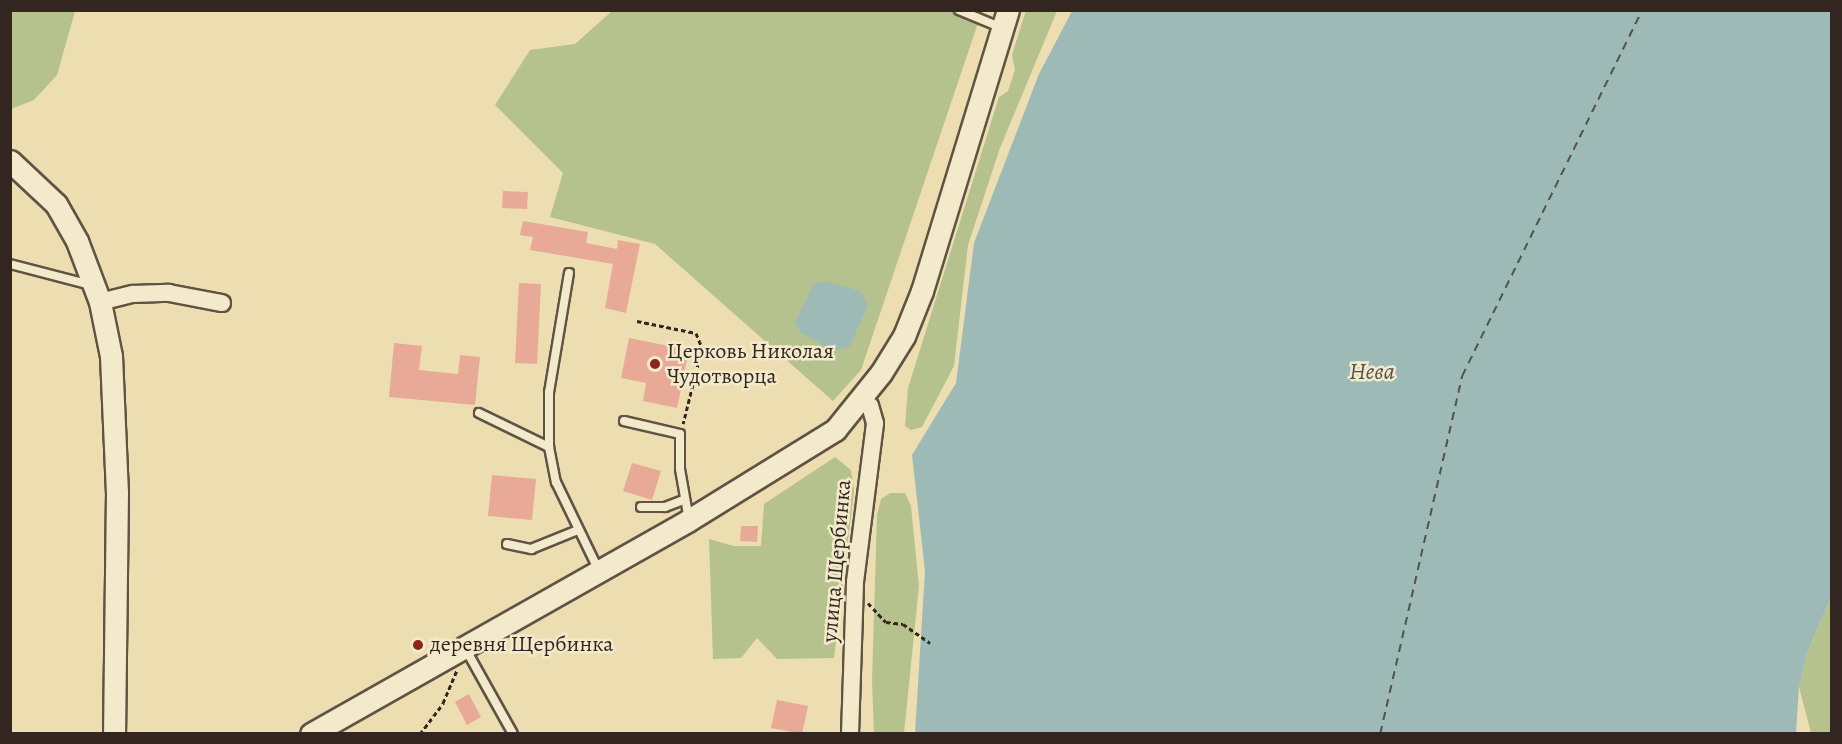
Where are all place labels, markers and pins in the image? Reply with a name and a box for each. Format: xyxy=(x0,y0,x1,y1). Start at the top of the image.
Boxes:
place label: Церковь Николая Чудотворца xyxy=(667,338,834,390)
marker: Церковь Николая Чудотворца xyxy=(648,357,662,371)
place label: деревня Щербинка xyxy=(430,632,613,658)
marker: деревня Щербинка xyxy=(411,638,425,652)

